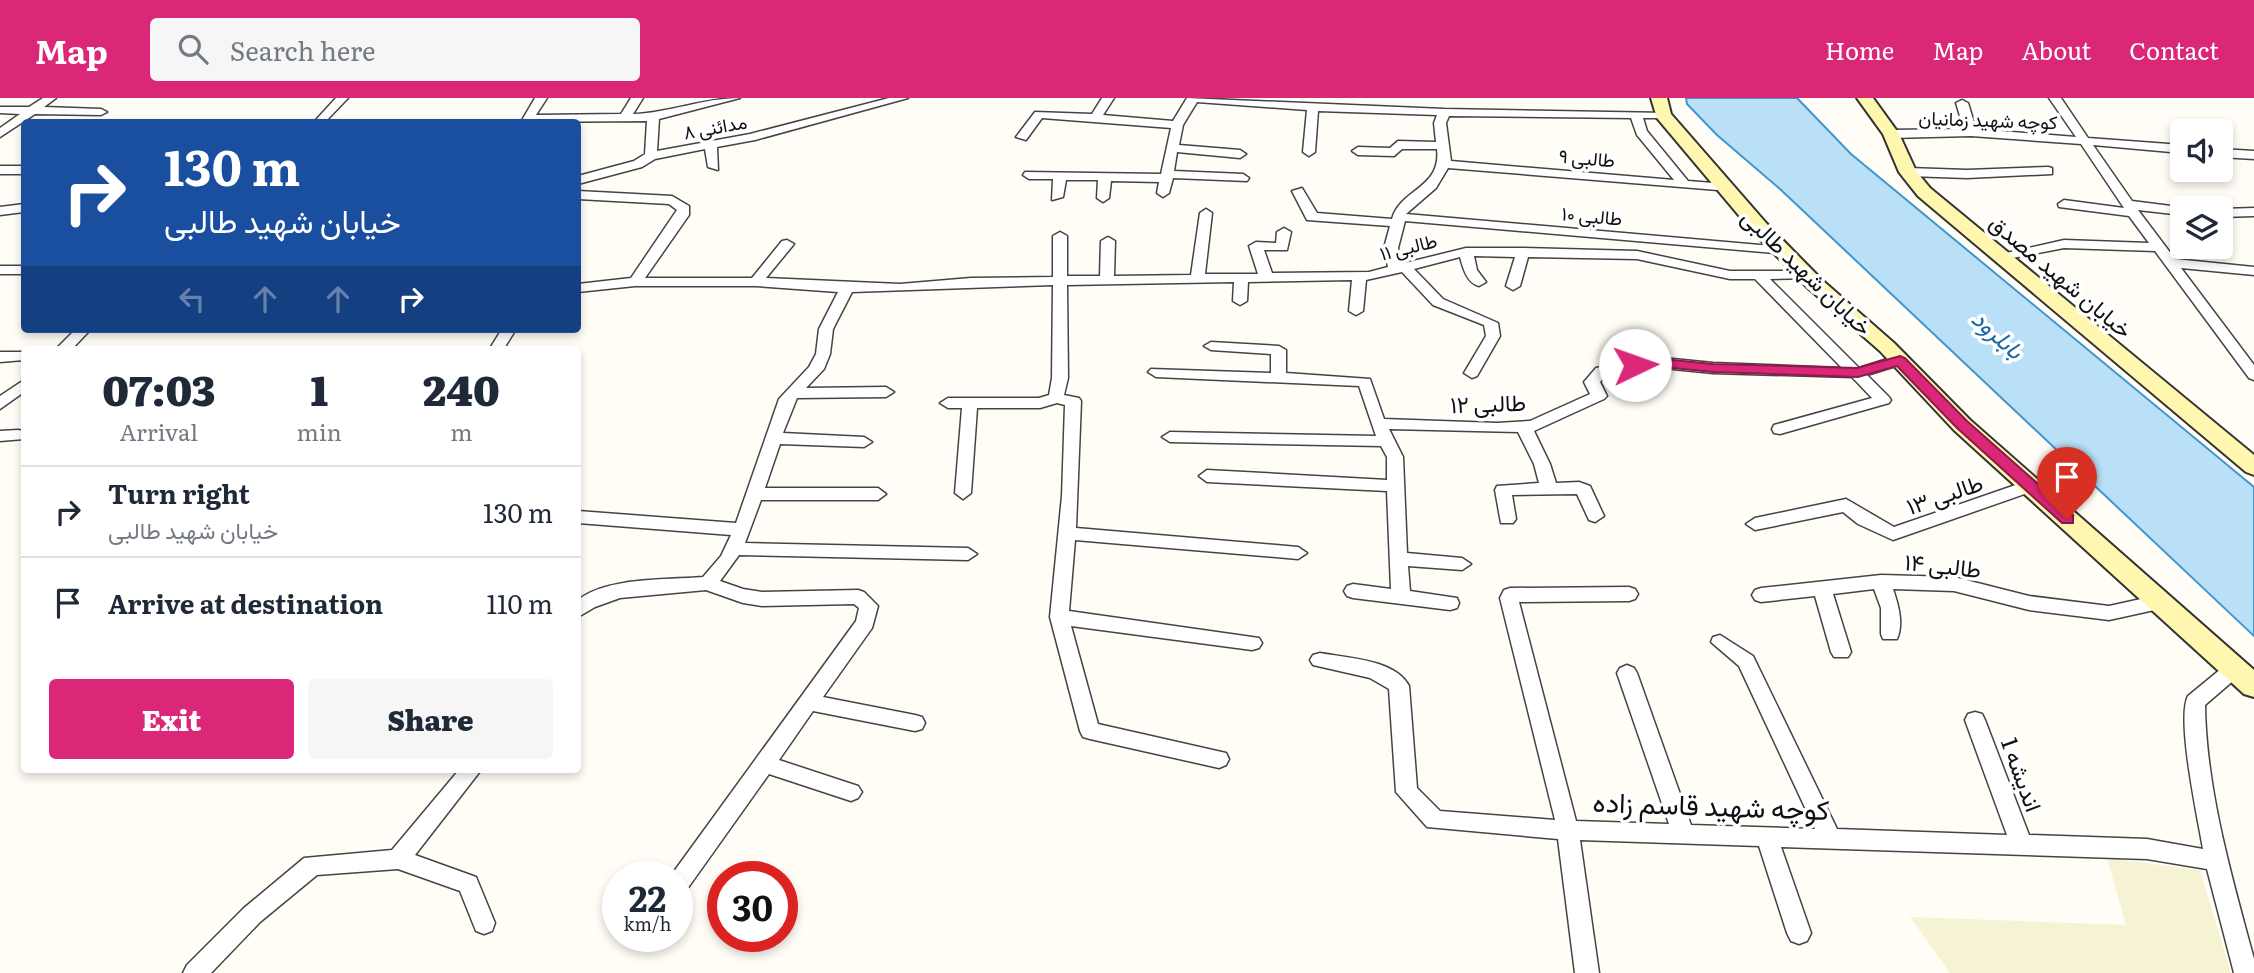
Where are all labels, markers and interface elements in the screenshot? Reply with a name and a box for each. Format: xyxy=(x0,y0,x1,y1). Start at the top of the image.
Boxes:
search box xyxy=(150,18,640,81)
text: Map xyxy=(35,25,108,74)
icon: search xyxy=(174,30,212,68)
text: Search here xyxy=(230,30,376,69)
text: Home xyxy=(1825,32,1894,67)
text: Map xyxy=(1932,32,1983,67)
text: About xyxy=(2021,32,2091,67)
text: Contact xyxy=(2129,32,2219,67)
street label: کوچه شهید زمانیان xyxy=(1918,103,2058,136)
street label: مدائنی ۸ xyxy=(681,107,749,145)
map controls xyxy=(2170,119,2233,259)
button: sound xyxy=(2170,119,2233,182)
text: 130 m xyxy=(164,128,300,201)
street label: طالبی ۹ xyxy=(1558,141,1616,173)
icon: right xyxy=(49,147,140,238)
text: خیابان شهید طالبی xyxy=(164,195,401,243)
button: layers xyxy=(2170,196,2233,259)
street label: طالبی ۱۰ xyxy=(1560,198,1624,232)
street label: خیابان شهید طالبی xyxy=(1735,200,1881,342)
street label: خیابان شهید مصدق xyxy=(1983,205,2141,345)
street label: طالبی ۱۱ xyxy=(1376,225,1440,267)
icon: left xyxy=(173,280,211,318)
icon: ahead xyxy=(246,280,284,318)
icon: ahead xyxy=(319,280,357,318)
icon: right xyxy=(392,280,430,318)
water label: بابلرود xyxy=(1965,300,2033,366)
position arrow xyxy=(1598,328,1672,402)
text: 07:03 xyxy=(102,357,215,419)
text: 1 xyxy=(310,357,328,419)
text: 240 xyxy=(423,357,500,419)
street label: طالبی ۱۲ xyxy=(1449,384,1527,420)
text: Arrival xyxy=(120,414,198,448)
text: min xyxy=(297,414,342,448)
text: m xyxy=(450,414,473,448)
pin xyxy=(2037,447,2097,519)
icon: arrive xyxy=(2048,458,2086,496)
street label: طالبی ۱۳ xyxy=(1901,464,1987,522)
text: Turn right xyxy=(108,473,250,512)
text: 130 m xyxy=(483,492,553,531)
icon: right xyxy=(49,493,87,531)
text: خیابان شهید طالبی xyxy=(108,512,278,546)
street label: طالبی ۱۴ xyxy=(1903,543,1983,585)
text: Arrive at destination xyxy=(108,583,383,622)
text: 110 m xyxy=(486,583,553,622)
icon: arrive xyxy=(49,584,87,622)
button: Exit xyxy=(49,679,294,759)
button: Share xyxy=(308,679,553,759)
street label: اندیشه 1 xyxy=(1994,732,2052,816)
street label: کوچه شهید قاسم زاده xyxy=(1592,779,1830,829)
speed limit sign: 30 xyxy=(707,861,798,952)
text: 22 xyxy=(629,871,666,923)
text: km/h xyxy=(624,910,671,937)

